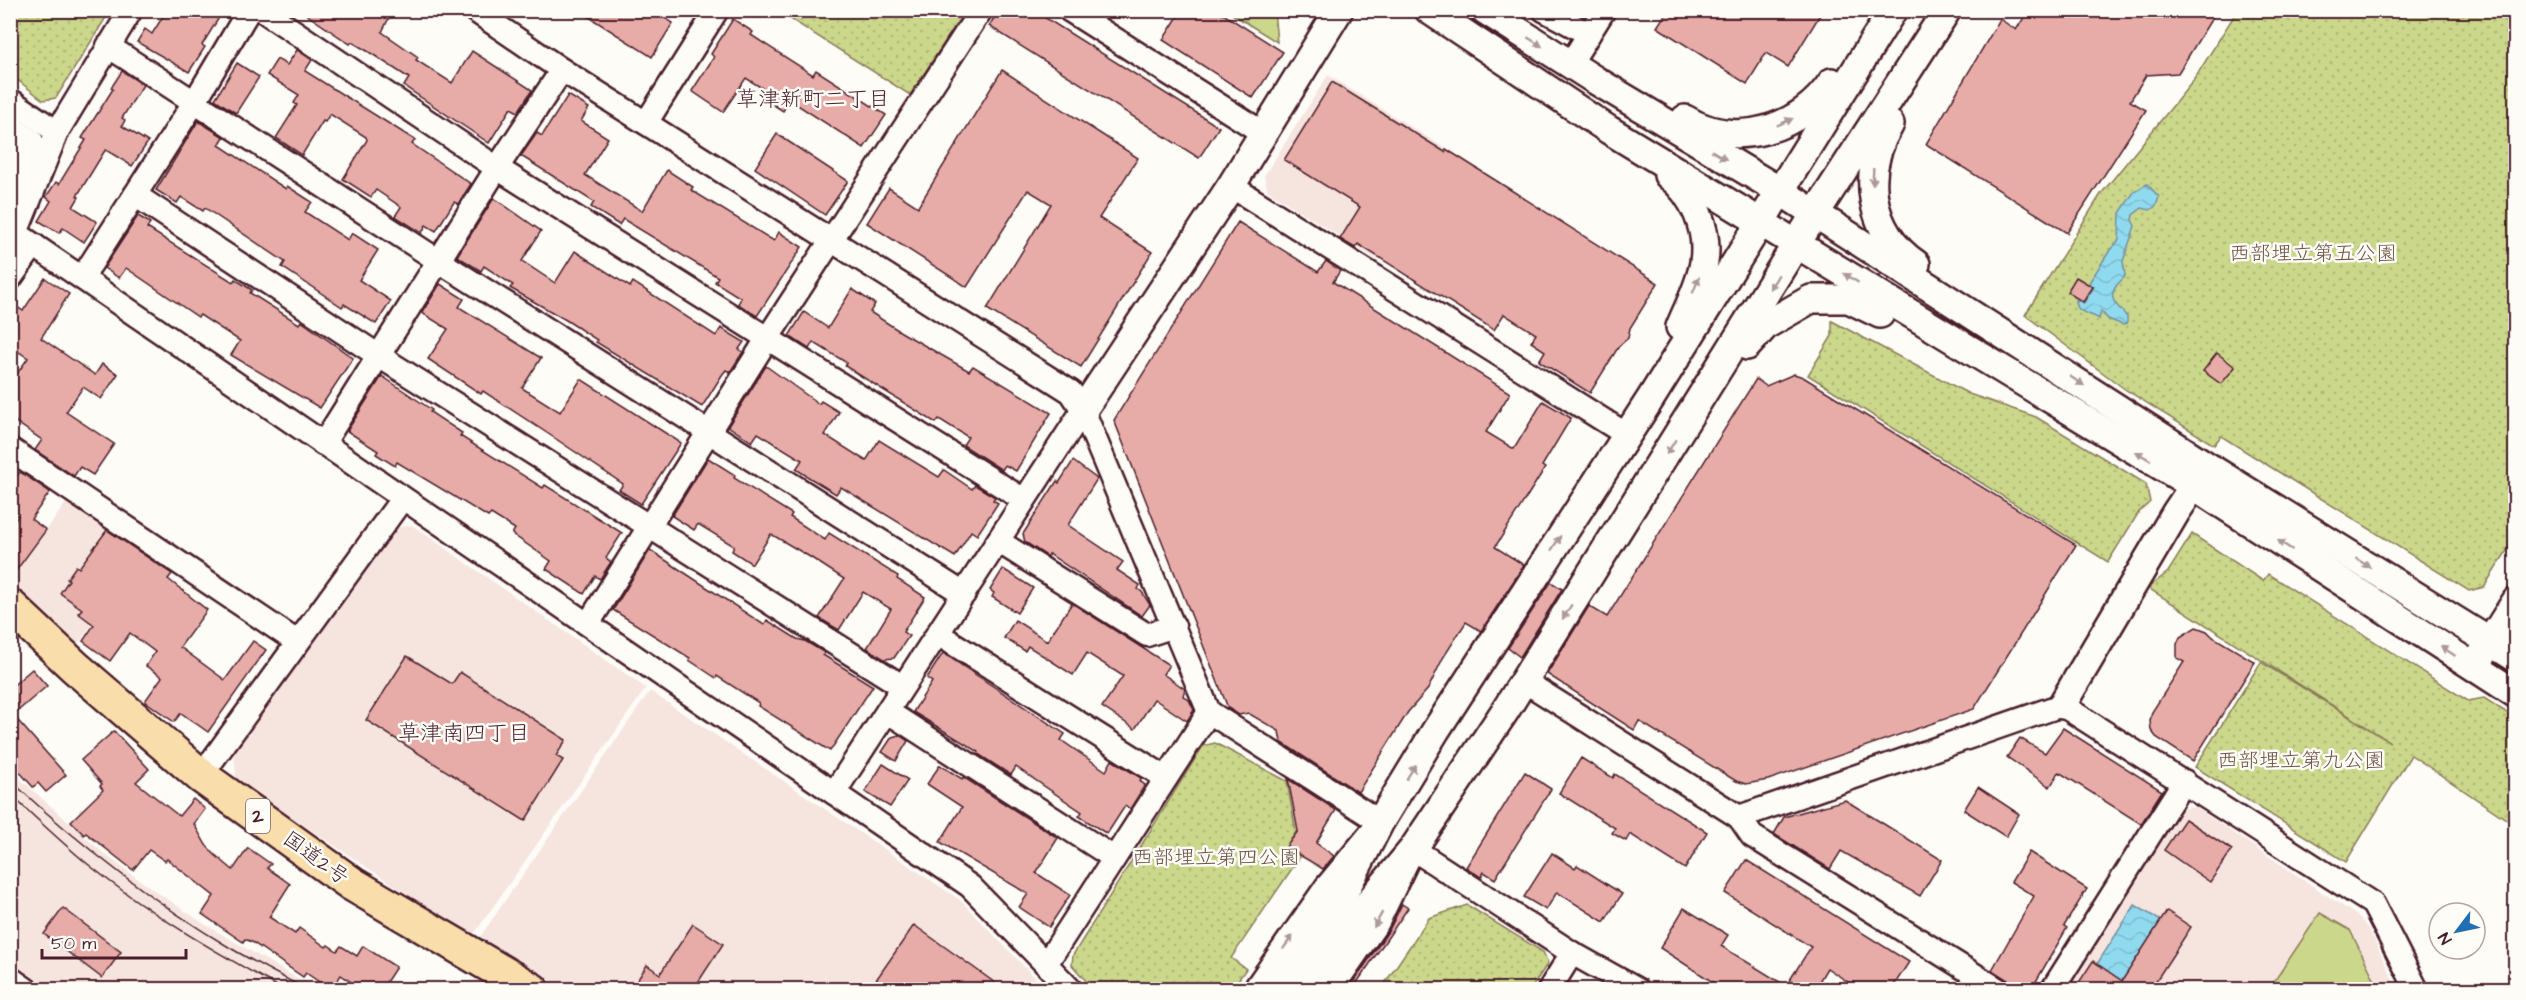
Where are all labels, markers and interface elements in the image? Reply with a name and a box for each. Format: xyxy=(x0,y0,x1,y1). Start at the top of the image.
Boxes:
one-way arrow xyxy=(1527,36,1543,47)
district label: 草津新町二丁目 xyxy=(736,84,890,115)
one-way arrow xyxy=(1777,118,1794,127)
one-way arrow xyxy=(1711,149,1727,160)
one-way arrow xyxy=(1868,168,1877,187)
park label: 西部埋立第五公園 xyxy=(2229,239,2397,268)
one-way arrow xyxy=(1843,273,1859,284)
one-way arrow xyxy=(1768,274,1779,290)
one-way arrow xyxy=(1692,276,1702,294)
one-way arrow xyxy=(2069,376,2085,387)
one-way arrow xyxy=(1666,439,1677,455)
one-way arrow xyxy=(2134,451,2151,461)
one-way arrow xyxy=(1551,535,1562,552)
one-way arrow xyxy=(2277,540,2293,551)
one-way arrow xyxy=(2355,558,2371,569)
one-way arrow xyxy=(1562,604,1573,621)
one-way arrow xyxy=(2441,645,2457,657)
district label: 草津南四丁目 xyxy=(398,718,530,749)
park label: 西部埋立第九公園 xyxy=(2217,746,2385,775)
one-way arrow xyxy=(1405,764,1416,780)
road number: 2 xyxy=(246,799,270,833)
street label: 国道2号 xyxy=(277,824,355,892)
park label: 西部埋立第四公園 xyxy=(1132,843,1300,872)
north arrow xyxy=(2427,901,2487,961)
one-way arrow xyxy=(1373,912,1383,929)
scale bar xyxy=(42,922,186,960)
text: N xyxy=(2433,928,2457,949)
text: 50 m xyxy=(51,931,96,956)
one-way arrow xyxy=(1282,934,1294,950)

